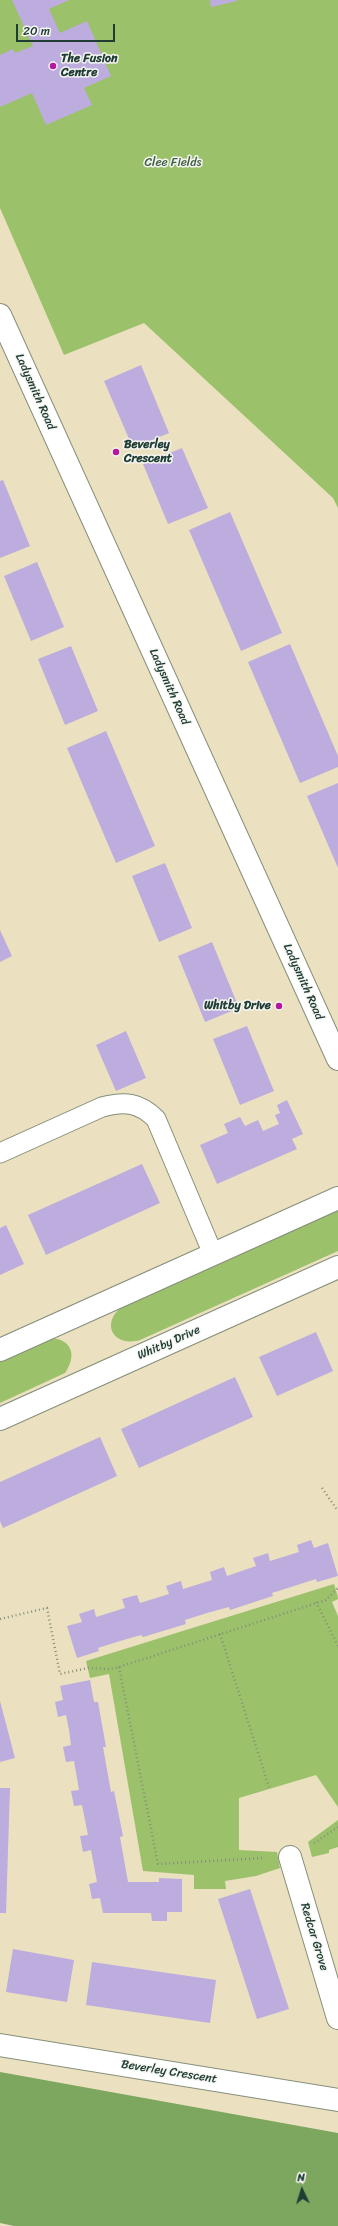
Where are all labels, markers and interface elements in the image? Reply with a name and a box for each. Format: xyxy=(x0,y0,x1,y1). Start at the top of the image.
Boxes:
scale bar xyxy=(18,16,117,42)
text: 20 m xyxy=(23,20,50,42)
place label: The Fusion Centre xyxy=(61,52,117,80)
marker: The Fusion Centre xyxy=(48,61,58,71)
park label: Clee Fields xyxy=(144,156,202,170)
street label: Ladysmith Road xyxy=(12,352,58,432)
place label: Beverley Crescent xyxy=(124,438,172,466)
marker: Beverley Crescent xyxy=(111,447,121,457)
street label: Ladysmith Road xyxy=(146,647,192,727)
street label: Ladysmith Road xyxy=(280,942,326,1022)
place label: Whitby Drive xyxy=(204,999,271,1013)
marker: Whitby Drive xyxy=(274,1001,284,1011)
street label: Whitby Drive xyxy=(135,1323,203,1363)
street label: Redcar Grove xyxy=(297,1901,331,1973)
street label: Beverley Crescent xyxy=(120,2057,218,2087)
text: N xyxy=(297,2168,306,2187)
north arrow xyxy=(282,2170,322,2210)

